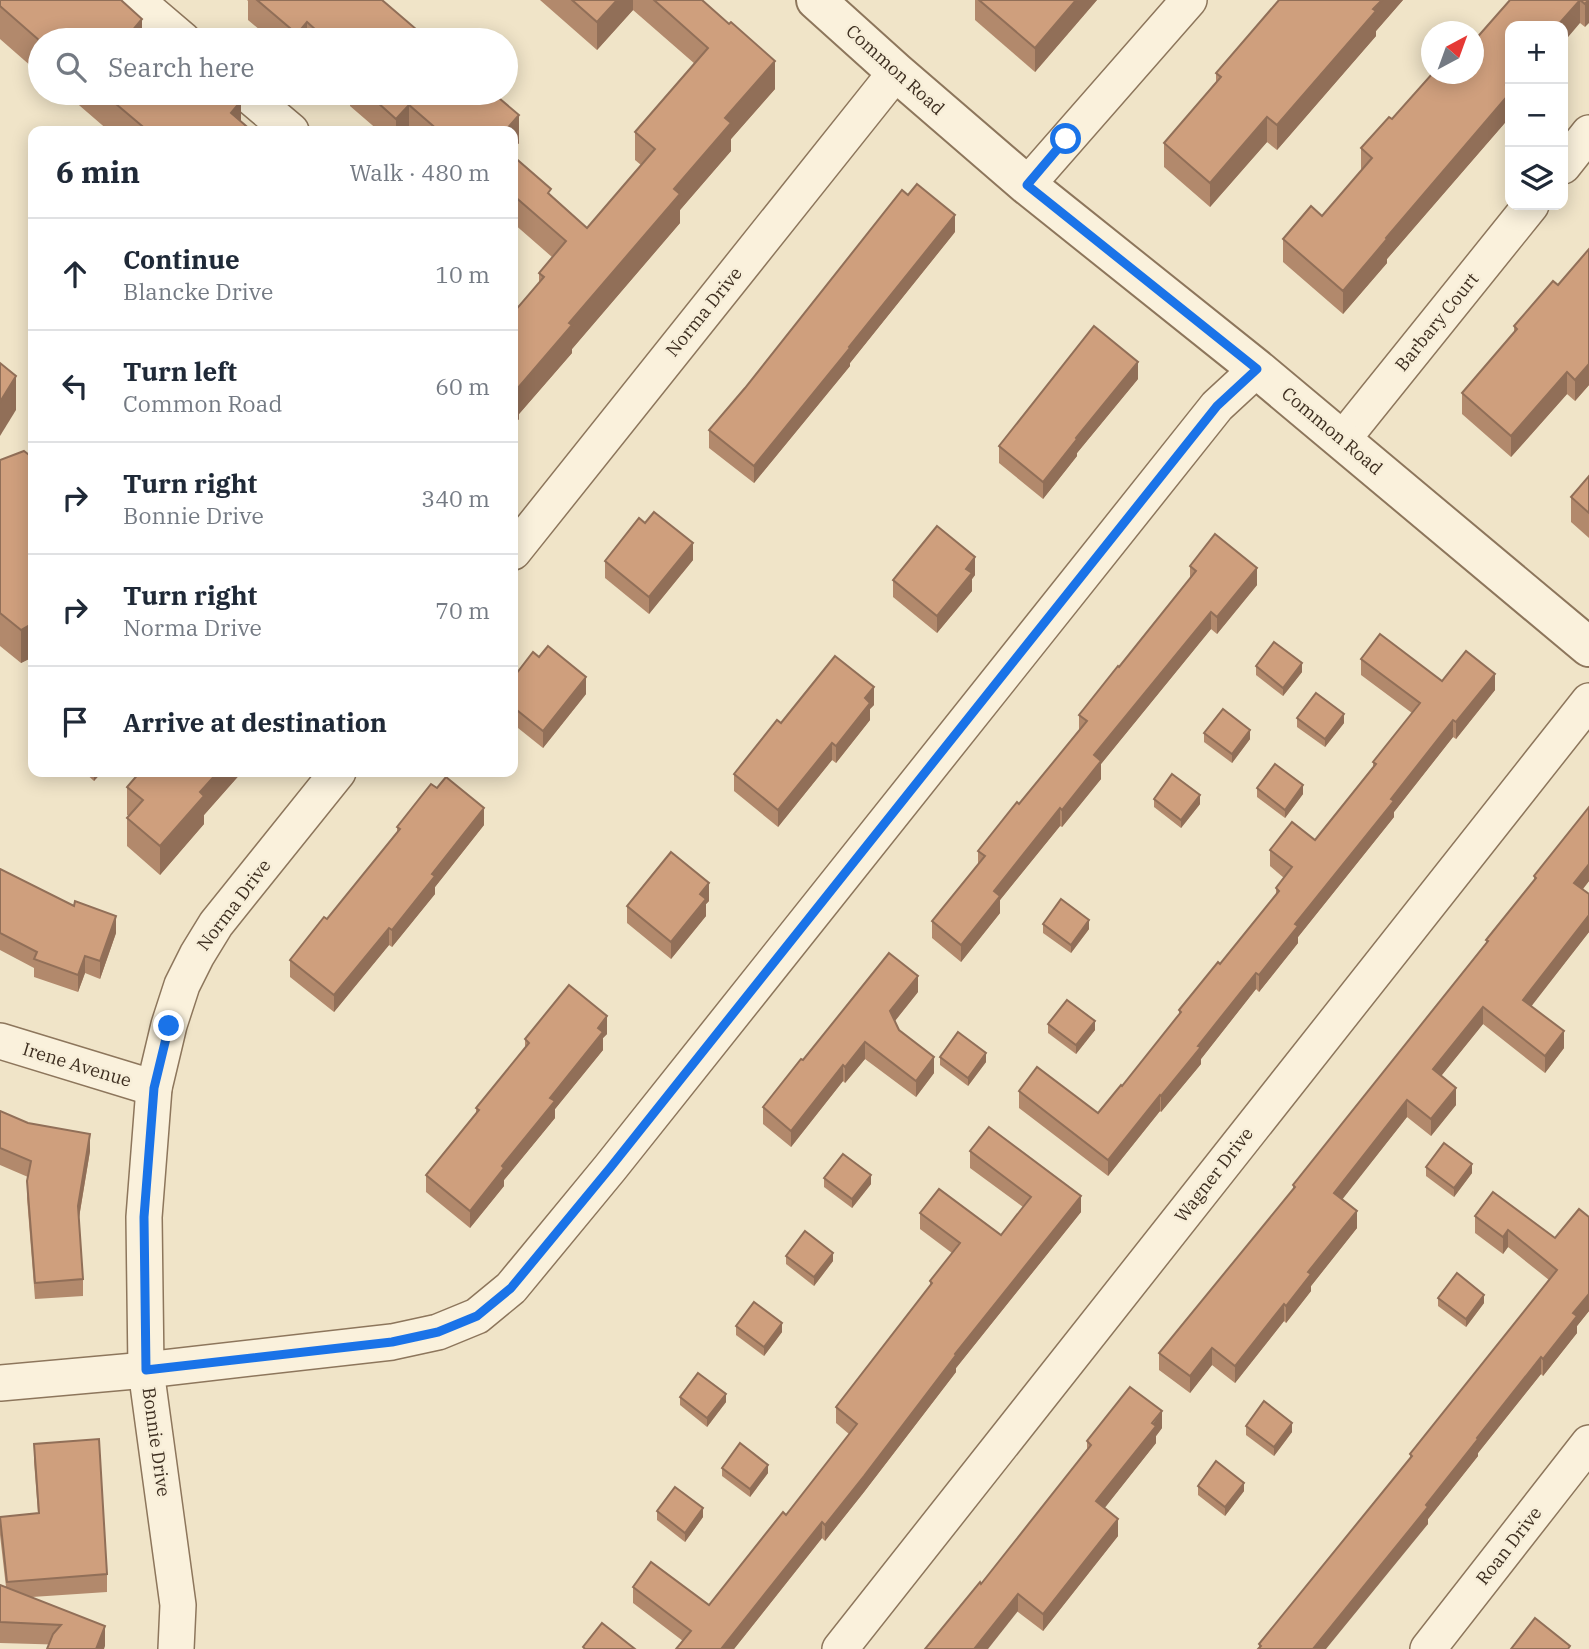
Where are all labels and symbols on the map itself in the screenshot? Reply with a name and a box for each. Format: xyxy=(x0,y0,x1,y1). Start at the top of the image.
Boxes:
street label: Common Road xyxy=(841,19,949,120)
north arrow xyxy=(1421,21,1484,84)
route start xyxy=(1050,123,1081,154)
street label: Norma Drive xyxy=(660,262,747,361)
street label: Barbary Court xyxy=(1390,268,1483,376)
street label: Common Road xyxy=(1277,382,1388,480)
street label: Norma Drive xyxy=(192,854,275,955)
route end xyxy=(153,1010,184,1041)
street label: Irene Avenue xyxy=(20,1037,134,1092)
street label: Wagner Drive xyxy=(1169,1122,1258,1227)
street label: Bonnie Drive xyxy=(137,1386,176,1498)
street label: Roan Drive xyxy=(1471,1502,1546,1589)

